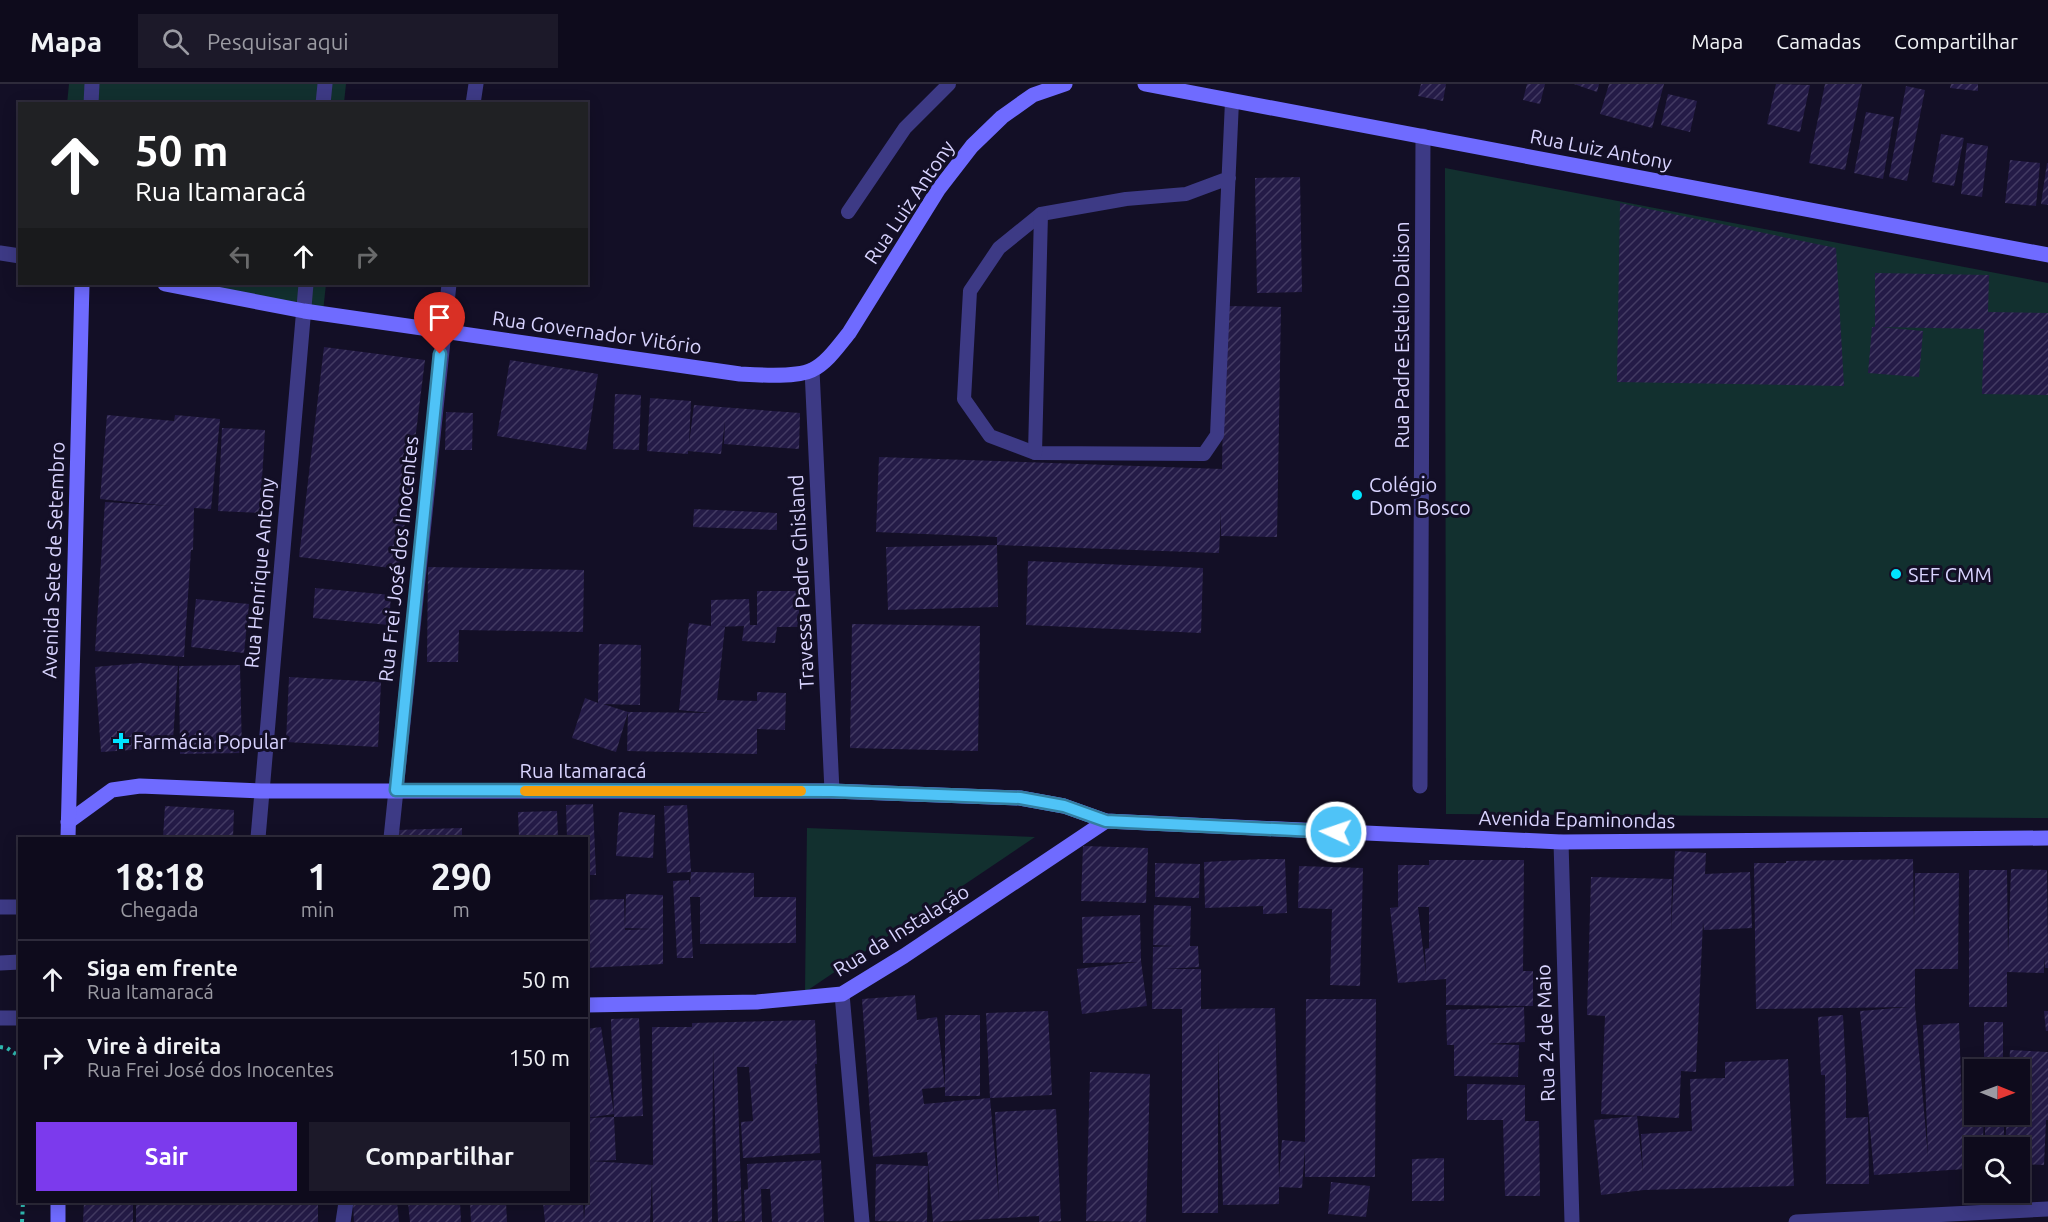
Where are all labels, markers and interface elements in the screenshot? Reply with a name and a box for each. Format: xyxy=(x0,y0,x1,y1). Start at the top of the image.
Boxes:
search box xyxy=(138,14,558,68)
icon: search xyxy=(159,25,192,58)
text: Mapa xyxy=(30,26,102,57)
text: Pesquisar aqui xyxy=(207,29,349,54)
text: Mapa xyxy=(1691,29,1743,53)
text: Camadas xyxy=(1776,29,1861,53)
text: Compartilhar xyxy=(1894,29,2018,53)
street label: Rua Luiz Antony xyxy=(1528,124,1674,174)
icon: ahead xyxy=(36,126,114,204)
text: 50 m xyxy=(135,127,229,174)
street label: Rua Luiz Antony xyxy=(859,136,959,268)
text: Rua Itamaracá xyxy=(135,176,306,206)
street label: Rua Padre Estelio Dalison xyxy=(1390,221,1413,449)
icon: left xyxy=(224,240,257,273)
icon: ahead xyxy=(287,240,320,273)
icon: right xyxy=(350,240,383,273)
pin xyxy=(414,292,465,354)
icon: arrive xyxy=(423,301,456,334)
street label: Rua Governador Vitório xyxy=(491,306,703,358)
street label: Rua Frei José dos Inocentes xyxy=(374,435,422,683)
street label: Avenida Sete de Setembro xyxy=(37,441,69,679)
place label: Colégio Dom Bosco xyxy=(1369,473,1471,519)
street label: Travessa Padre Ghisland xyxy=(784,474,818,690)
street label: Rua Henrique Antony xyxy=(239,476,279,669)
marker: Colégio Dom Bosco xyxy=(1350,488,1364,502)
place label: SEF CMM xyxy=(1908,563,1992,586)
marker: SEF CMM xyxy=(1889,567,1903,581)
place label: Farmácia Popular xyxy=(133,730,287,753)
marker: Farmácia Popular xyxy=(114,734,128,748)
street label: Rua Itamaracá xyxy=(520,759,646,782)
position arrow xyxy=(1304,800,1368,864)
street label: Avenida Epaminondas xyxy=(1478,806,1676,832)
text: 18:18 xyxy=(114,856,204,897)
text: 1 xyxy=(307,856,328,897)
text: 290 xyxy=(431,856,492,897)
street label: Rua da Instalação xyxy=(829,879,973,981)
text: Chegada xyxy=(120,898,199,921)
text: min xyxy=(301,898,334,921)
text: m xyxy=(453,898,470,921)
text: Siga em frente xyxy=(87,955,238,980)
icon: ahead xyxy=(36,963,69,996)
street label: Rua 24 de Maio xyxy=(1531,964,1559,1102)
text: 50 m xyxy=(521,967,570,992)
text: Rua Itamaracá xyxy=(87,980,214,1003)
text: Vire à direita xyxy=(87,1033,221,1058)
icon: right xyxy=(36,1041,69,1074)
text: 150 m xyxy=(509,1045,570,1070)
text: Rua Frei José dos Inocentes xyxy=(87,1058,334,1081)
north arrow xyxy=(1964,1059,2030,1125)
map controls xyxy=(1964,1059,2030,1203)
button: Sair xyxy=(36,1122,297,1191)
button: Compartilhar xyxy=(309,1122,570,1191)
button: search xyxy=(1964,1137,2030,1203)

